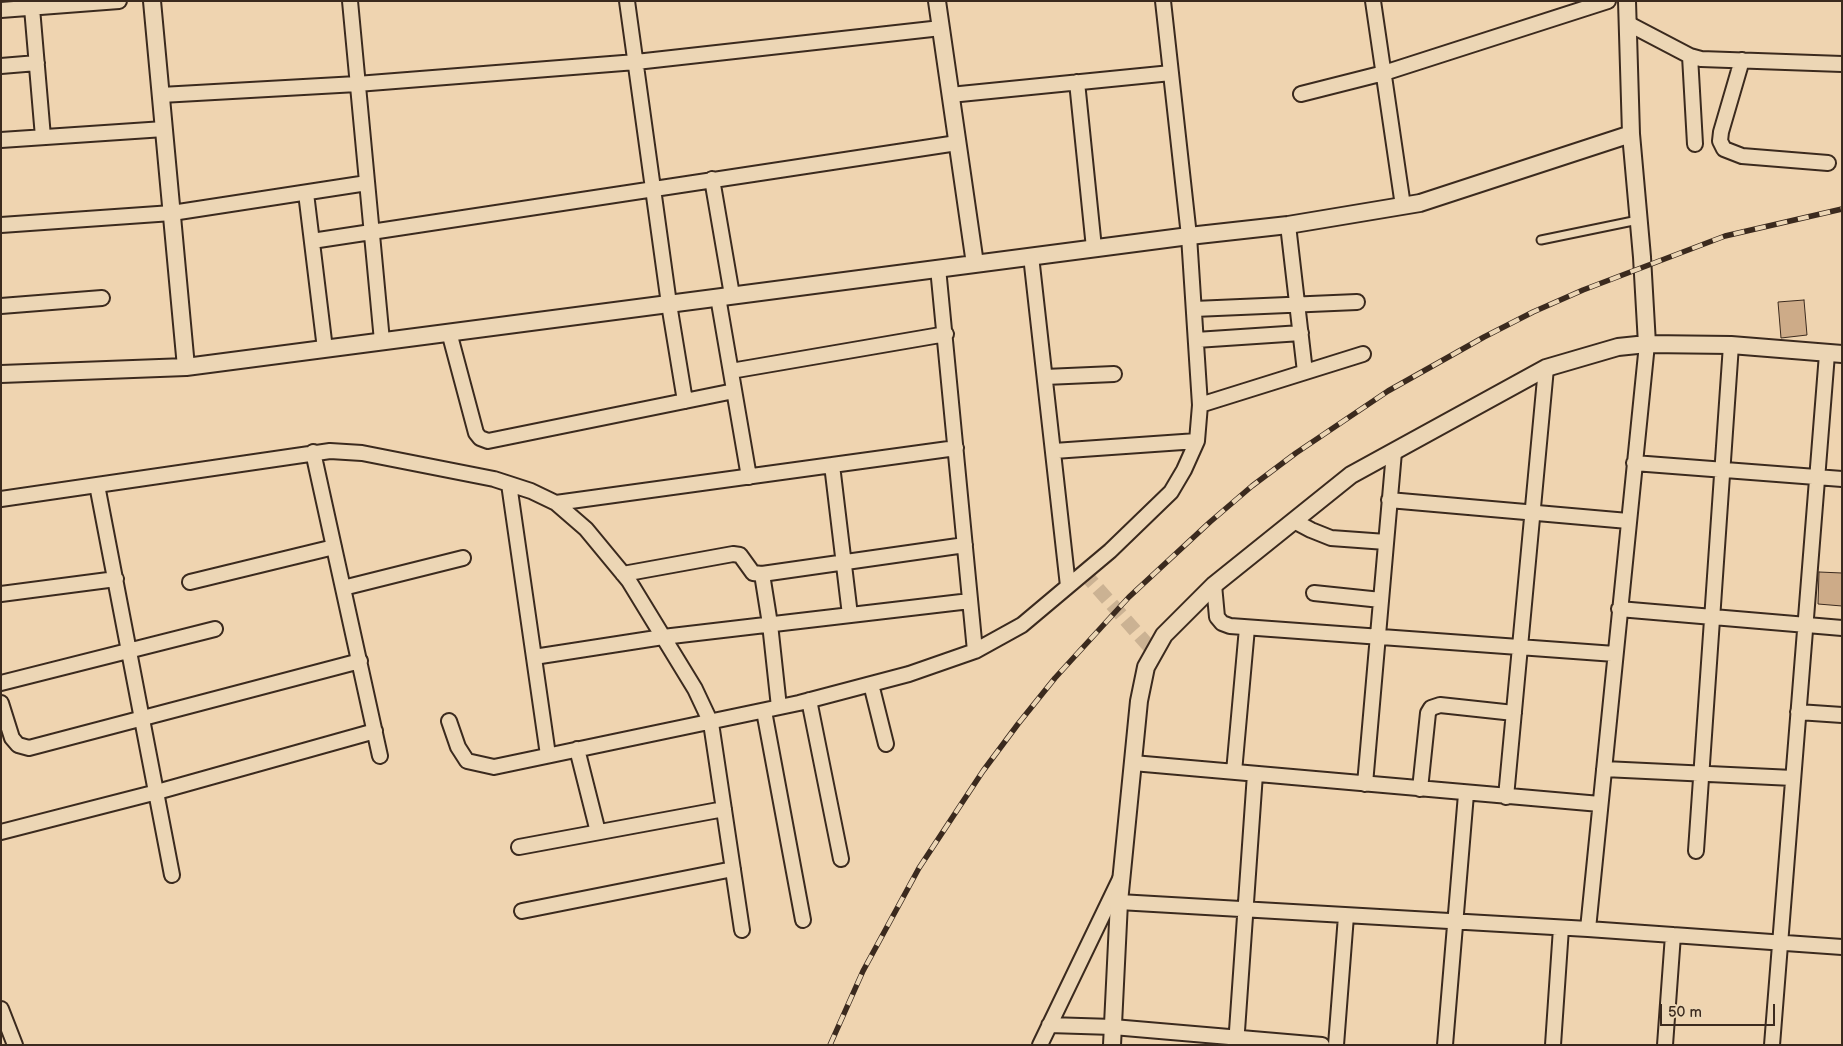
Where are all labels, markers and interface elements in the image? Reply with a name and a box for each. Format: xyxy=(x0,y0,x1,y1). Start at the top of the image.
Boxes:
scale bar xyxy=(1663,994,1778,1026)
text: 50 m xyxy=(1668,1003,1702,1022)

